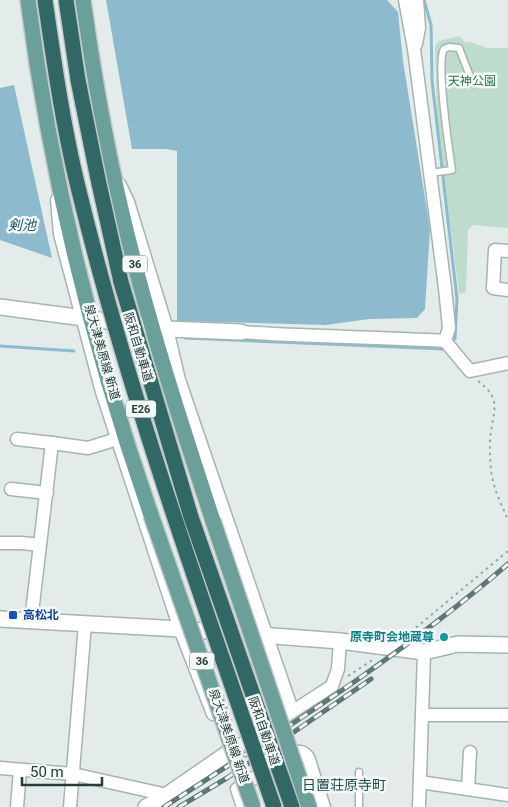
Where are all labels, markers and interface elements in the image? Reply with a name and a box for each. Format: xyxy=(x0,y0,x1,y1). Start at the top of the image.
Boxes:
park label: 天神公園 xyxy=(448,74,496,88)
water label: 剣池 xyxy=(8,217,38,233)
road number: 36 xyxy=(122,255,148,272)
street label: 泉大津美原線 新道 xyxy=(82,302,122,402)
street label: 阪和自動車道 xyxy=(121,311,155,383)
road number: E26 xyxy=(126,400,156,418)
place label: 高松北 xyxy=(23,608,59,622)
marker: 高松北 xyxy=(7,609,19,621)
place label: 原寺町会地蔵尊 xyxy=(350,630,434,644)
marker: 原寺町会地蔵尊 xyxy=(438,631,450,643)
road number: 36 xyxy=(190,652,214,669)
street label: 泉大津美原線 新道 xyxy=(206,687,252,785)
street label: 阪和自動車道 xyxy=(246,695,282,767)
scale bar xyxy=(22,754,102,786)
text: 50 m xyxy=(30,763,64,781)
district label: 日置荘原寺町 xyxy=(302,777,386,793)

